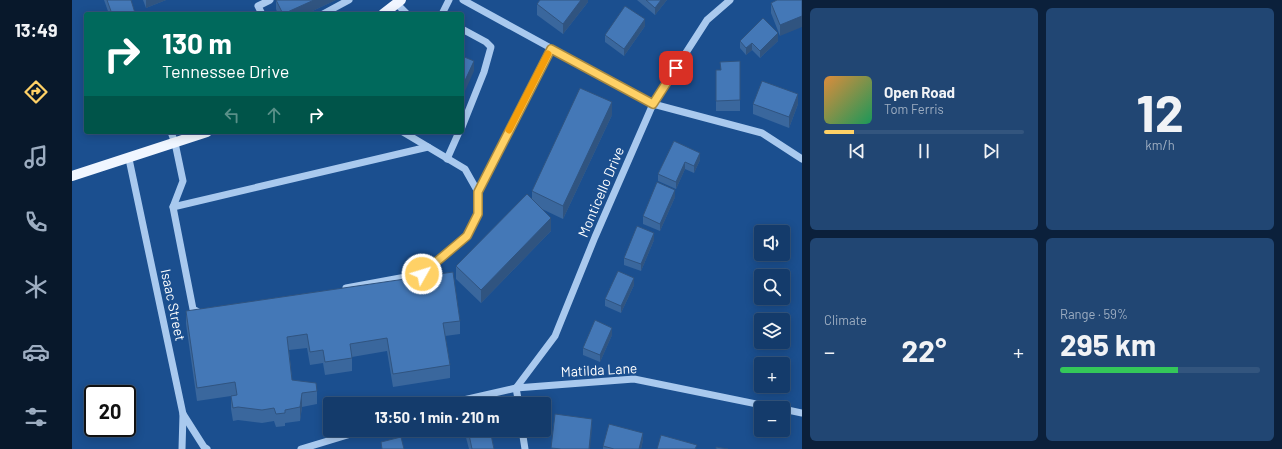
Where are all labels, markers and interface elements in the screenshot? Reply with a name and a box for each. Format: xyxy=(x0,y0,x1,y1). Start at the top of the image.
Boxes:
text: 13:49 xyxy=(14,19,58,41)
text: 130 m xyxy=(162,26,232,60)
icon: right xyxy=(96,28,148,80)
pin xyxy=(659,51,693,85)
icon: arrive xyxy=(665,57,687,79)
text: Tennessee Drive xyxy=(162,60,289,82)
icon: directions xyxy=(22,78,50,106)
text: 12 xyxy=(1136,80,1184,142)
text: Open Road xyxy=(884,83,955,101)
text: Tom Ferris xyxy=(884,101,944,117)
icon: left xyxy=(221,104,243,126)
icon: ahead xyxy=(263,104,285,126)
icon: right xyxy=(305,104,327,126)
text: km/h xyxy=(1145,137,1175,153)
icon: previous xyxy=(846,140,868,162)
icon: pause xyxy=(913,140,935,162)
icon: next xyxy=(980,140,1002,162)
icon: music xyxy=(22,143,50,171)
street label: Monticello Drive xyxy=(574,144,627,240)
icon: phone xyxy=(22,208,50,236)
map controls xyxy=(754,225,790,437)
button: sound xyxy=(754,225,790,261)
position arrow xyxy=(401,253,443,295)
street label: Isaac Street xyxy=(158,267,189,342)
button: search xyxy=(754,269,790,305)
icon: climate xyxy=(22,273,50,301)
text: Range · 59% xyxy=(1060,306,1128,322)
text: Climate xyxy=(824,312,867,328)
button: layers xyxy=(754,313,790,349)
text: 295 km xyxy=(1060,326,1156,362)
text: 22° xyxy=(902,332,946,368)
icon: car xyxy=(22,338,50,366)
text: − xyxy=(824,338,835,364)
text: + xyxy=(1013,338,1024,364)
button: + xyxy=(754,357,790,393)
street label: Matilda Lane xyxy=(560,359,638,380)
speed limit sign: 20 xyxy=(84,385,136,437)
button: − xyxy=(754,401,790,437)
icon: filters xyxy=(22,403,50,431)
text: 13:50 · 1 min · 210 m xyxy=(374,408,500,426)

